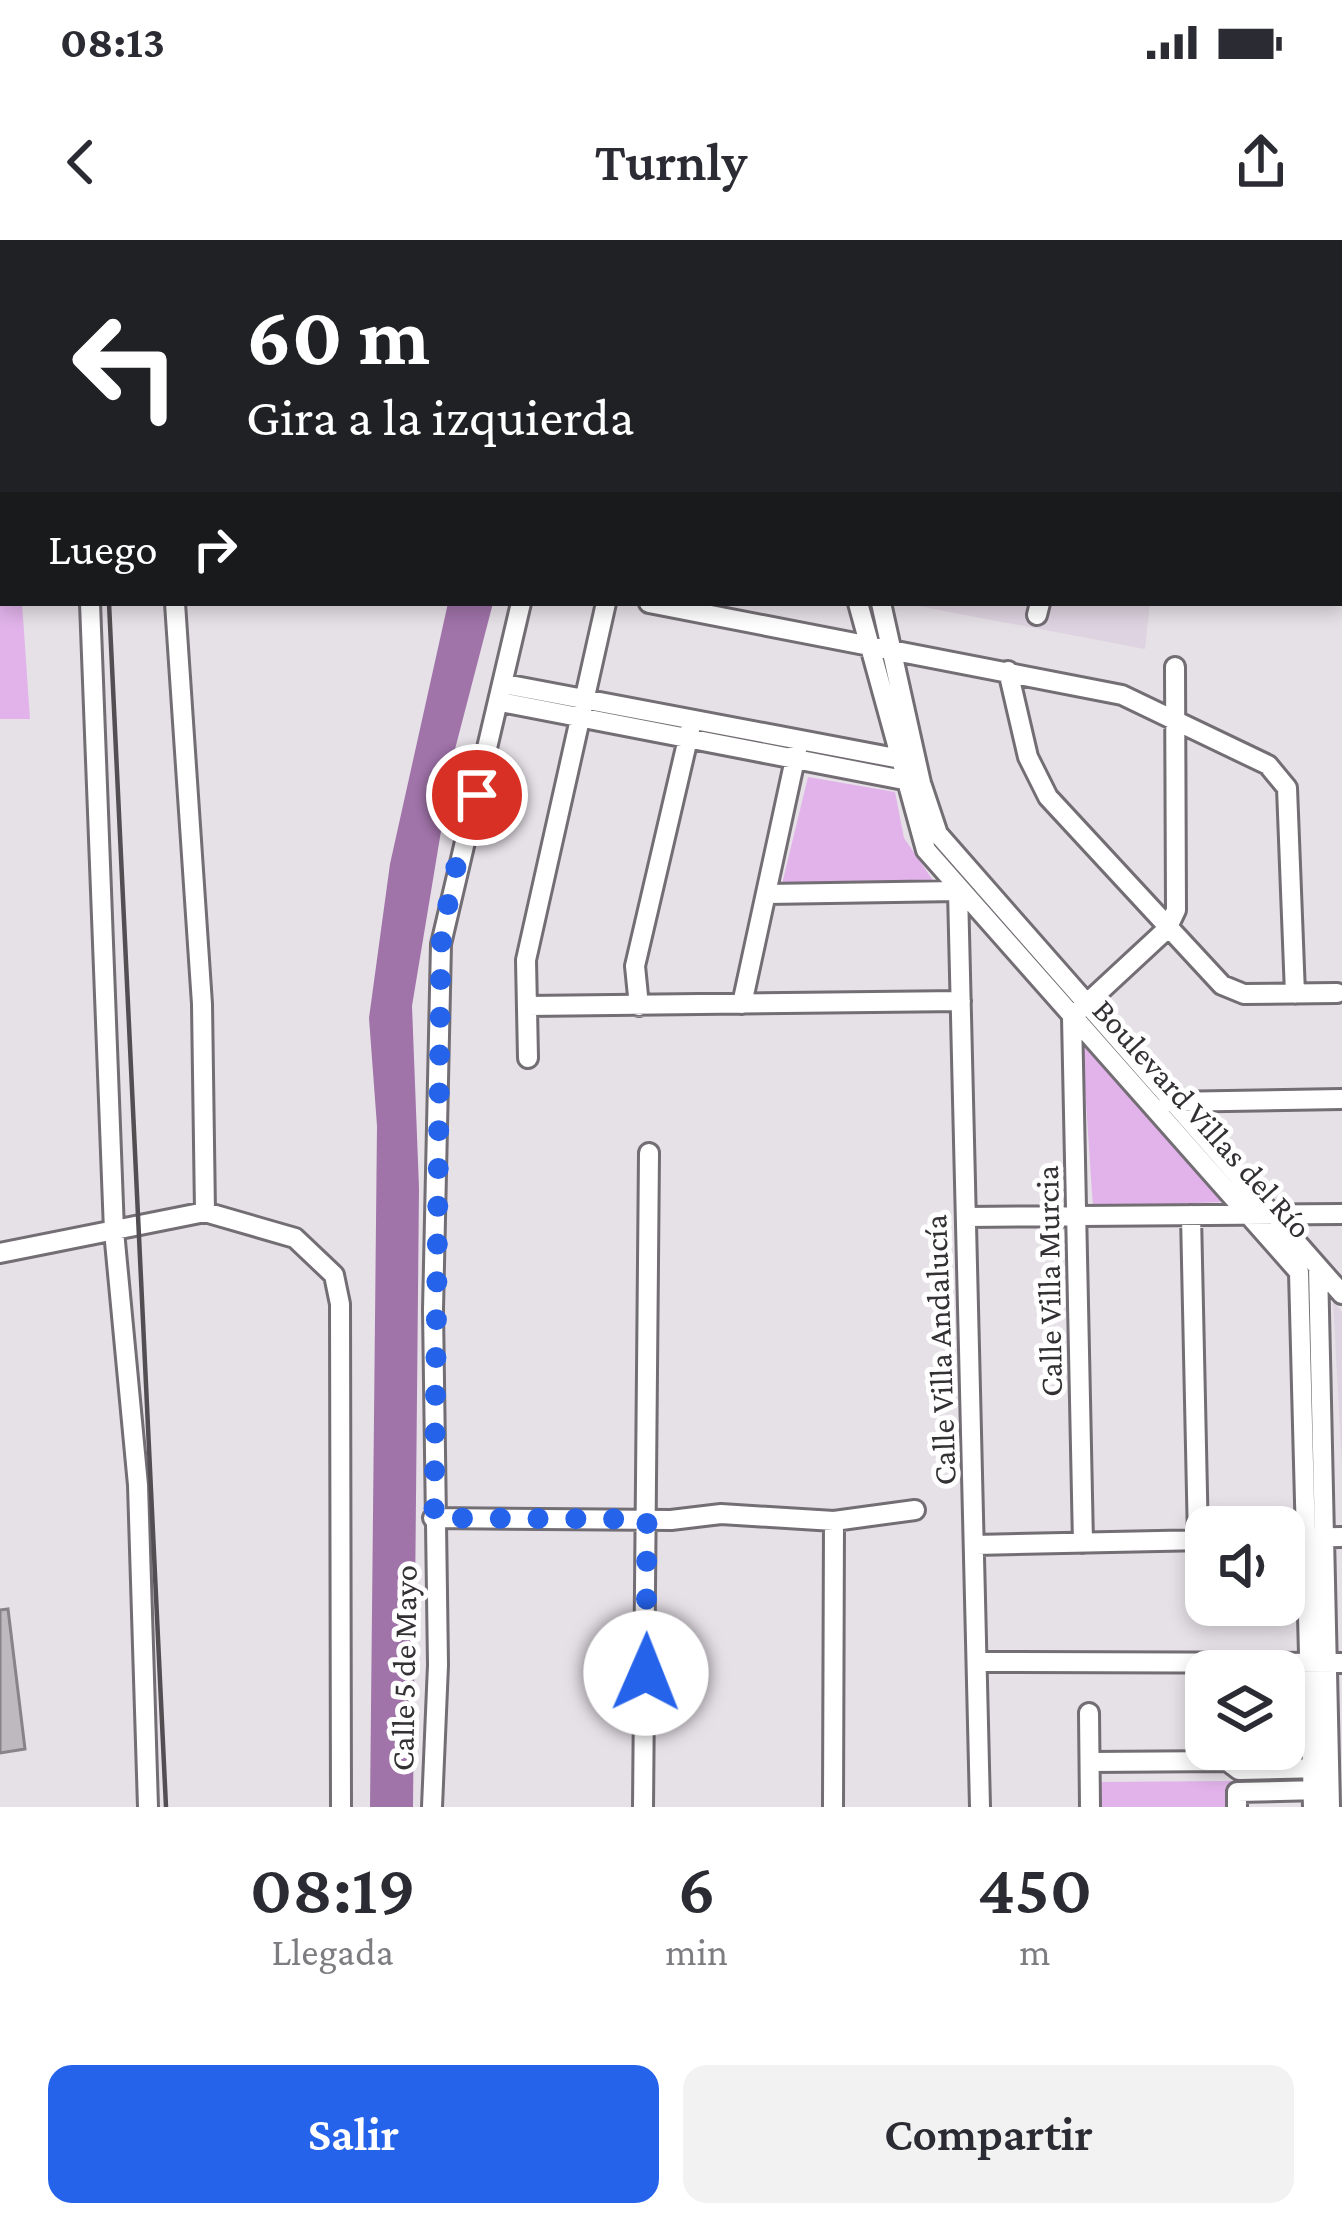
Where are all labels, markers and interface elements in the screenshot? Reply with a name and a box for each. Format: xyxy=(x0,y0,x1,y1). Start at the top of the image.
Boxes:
text: 08:13 xyxy=(60,17,165,67)
icon: back xyxy=(48,129,114,195)
icon: share xyxy=(1228,129,1294,195)
text: Turnly xyxy=(595,132,747,192)
icon: left xyxy=(48,288,204,444)
text: 60 m xyxy=(246,289,430,382)
text: Gira a la izquierda xyxy=(246,387,635,447)
icon: right xyxy=(182,516,248,582)
text: Luego xyxy=(48,524,158,574)
pin xyxy=(426,744,528,846)
icon: arrive xyxy=(444,762,510,828)
street label: Boulevard Villas del Río xyxy=(1086,991,1320,1245)
street label: Calle Villa Murcia xyxy=(1028,1165,1069,1397)
street label: Calle Villa Andalucía xyxy=(916,1214,963,1486)
map controls xyxy=(1185,1506,1305,1770)
button: sound xyxy=(1185,1506,1305,1626)
street label: Calle 5 de Mayo xyxy=(383,1565,424,1771)
position arrow xyxy=(583,1610,709,1736)
button: layers xyxy=(1185,1650,1305,1770)
text: 08:19 xyxy=(250,1848,416,1928)
text: 6 xyxy=(677,1848,716,1928)
text: 450 xyxy=(978,1848,1092,1928)
text: Llegada xyxy=(272,1930,394,1973)
text: min xyxy=(665,1930,728,1973)
text: m xyxy=(1019,1930,1051,1973)
button: Salir xyxy=(48,2065,659,2203)
button: Compartir xyxy=(683,2065,1294,2203)

